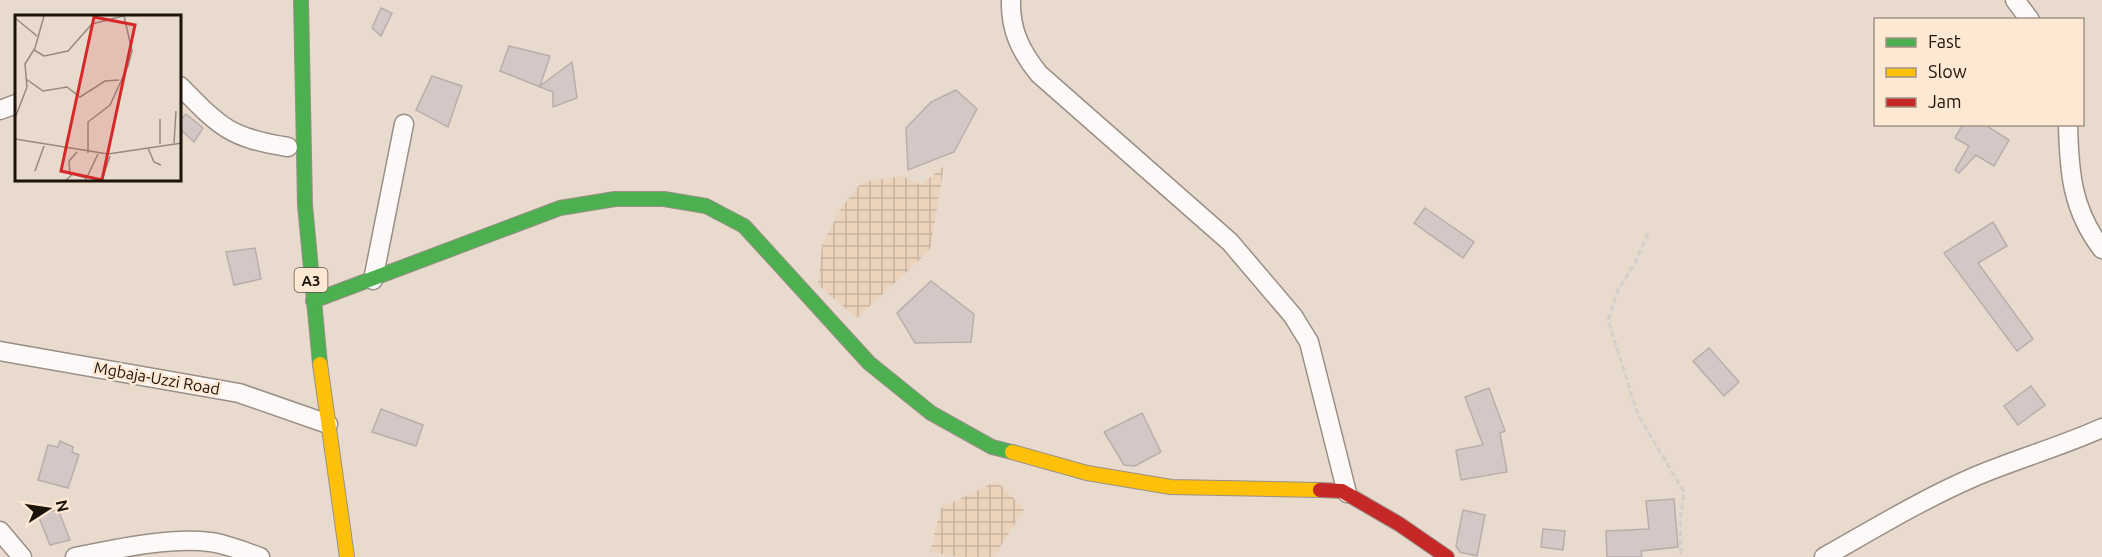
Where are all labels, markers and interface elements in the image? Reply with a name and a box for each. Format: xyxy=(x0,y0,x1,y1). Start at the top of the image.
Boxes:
inset map xyxy=(15,15,182,182)
legend xyxy=(1874,18,2084,126)
text: Fast xyxy=(1928,31,1961,51)
text: Slow xyxy=(1928,61,1967,81)
text: Jam xyxy=(1928,91,1962,111)
road number: A3 xyxy=(294,268,328,292)
street label: Mgbaja-Uzzi Road xyxy=(93,358,221,398)
north arrow xyxy=(18,479,78,539)
text: N xyxy=(53,498,73,514)

